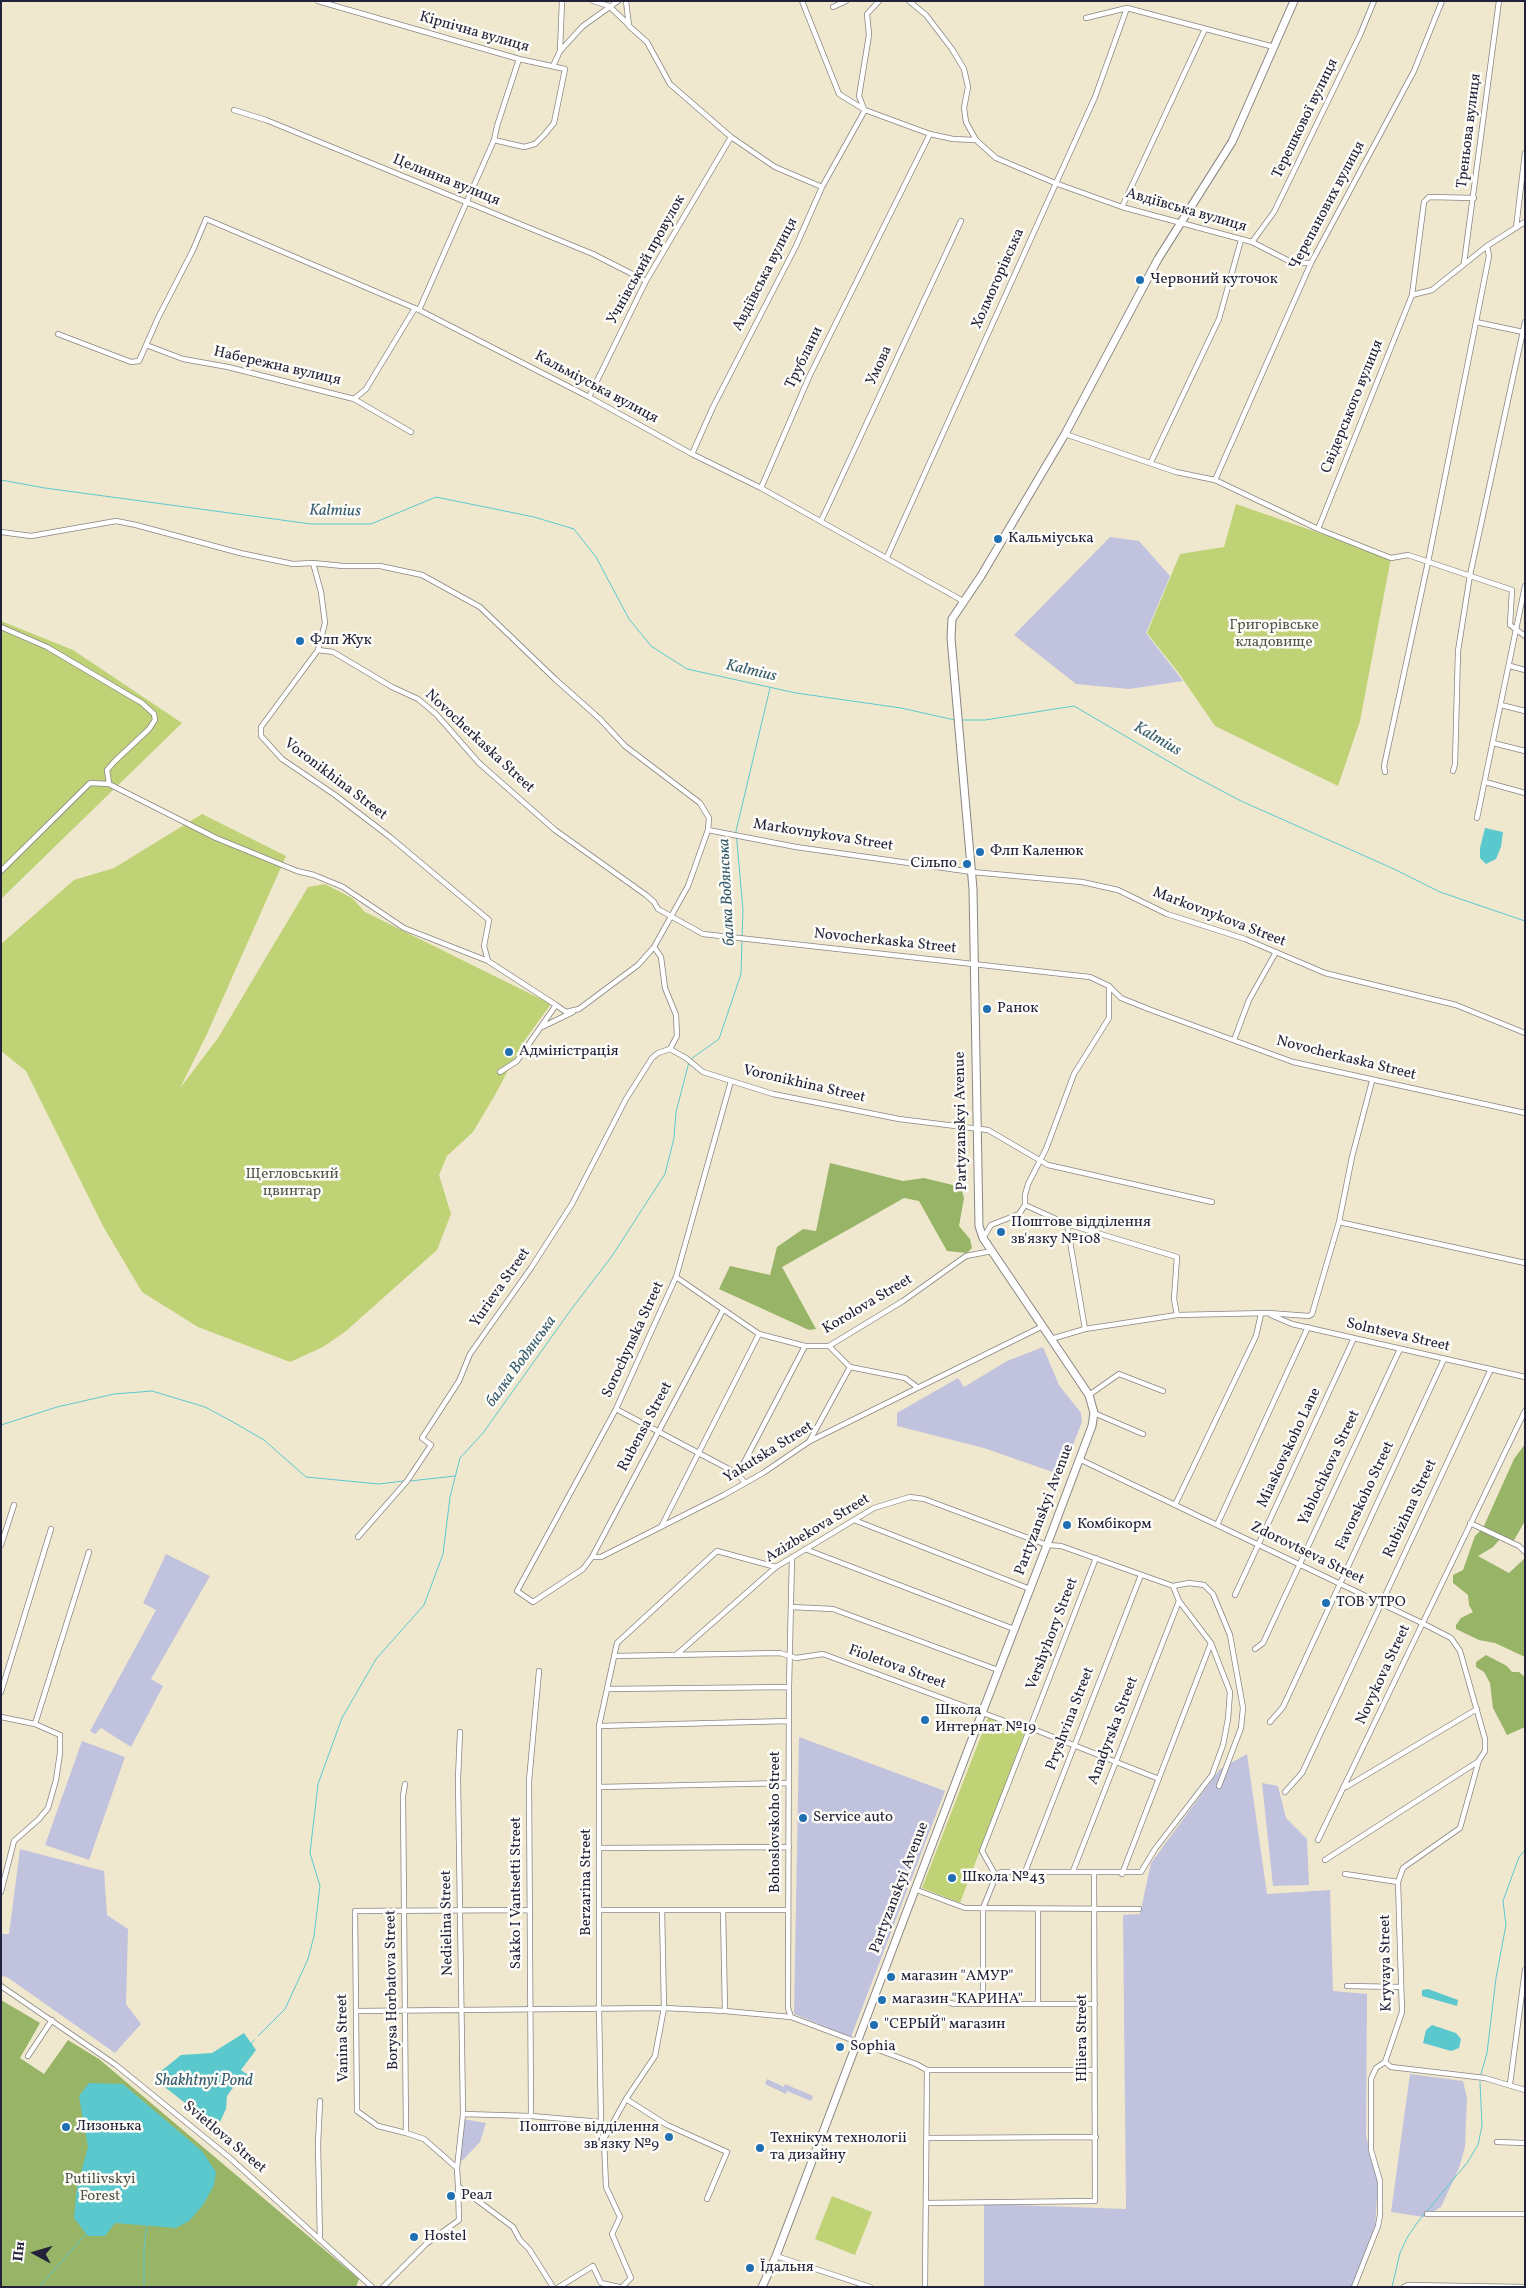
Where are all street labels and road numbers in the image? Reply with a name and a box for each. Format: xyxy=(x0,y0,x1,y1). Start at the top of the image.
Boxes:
street label: Кiрпiчна вулиця xyxy=(417,9,531,57)
street label: Терешкової вулиця xyxy=(1269,56,1343,182)
street label: Треньова вулиця xyxy=(1454,73,1486,189)
street label: Черепанових вулиця xyxy=(1286,139,1370,273)
street label: Целинна вулиця xyxy=(390,151,502,211)
street label: Авдіївська вулиця xyxy=(1124,185,1248,237)
street label: Учнівський провулок xyxy=(604,192,690,328)
street label: Авдіївська вулиця xyxy=(730,215,802,335)
street label: Холмогорівська xyxy=(969,226,1029,332)
street label: Трублани xyxy=(782,324,828,392)
street label: Свiдерського вулиця xyxy=(1318,338,1388,476)
street label: Умова xyxy=(863,343,897,389)
street label: Набережна вулиця xyxy=(212,344,342,390)
street label: Кальміуська вулиця xyxy=(531,348,661,428)
street label: Novocherkaska Street xyxy=(420,687,538,797)
street label: Voronikhina Street xyxy=(280,735,390,825)
street label: Markovnykova Street xyxy=(752,816,894,856)
street label: Markovnykova Street xyxy=(1150,884,1288,952)
street label: Novocherkaska Street xyxy=(813,926,957,958)
street label: Novocherkaska Street xyxy=(1274,1033,1418,1085)
street label: Partyzanskyi Avenue xyxy=(952,1051,972,1191)
street label: Voronikhina Street xyxy=(741,1062,867,1108)
street label: Yurieva Street xyxy=(467,1245,535,1331)
street label: Korolova Street xyxy=(820,1271,916,1339)
street label: Sorochynska Street xyxy=(599,1279,669,1401)
street label: Solntseva Street xyxy=(1344,1315,1452,1357)
street label: Rubensa Street xyxy=(615,1379,677,1475)
street label: Miaskovskoho Lane xyxy=(1254,1385,1326,1511)
street label: Yablochkova Street xyxy=(1295,1407,1365,1529)
street label: Yakutska Street xyxy=(721,1418,817,1488)
street label: Favorskoho Street xyxy=(1333,1439,1399,1553)
street label: Partyzanskyi Avenue xyxy=(1012,1442,1078,1578)
street label: Rubizhna Street xyxy=(1380,1457,1442,1561)
street label: Azizbekova Street xyxy=(762,1491,874,1567)
street label: Zdorovtseva Street xyxy=(1247,1519,1367,1589)
street label: Vershyhory Street xyxy=(1023,1575,1083,1693)
street label: Novykova Street xyxy=(1353,1622,1415,1728)
street label: Fioletova Street xyxy=(846,1642,948,1694)
street label: Pryshvina Street xyxy=(1043,1665,1099,1773)
street label: Anadyrska Street xyxy=(1085,1674,1143,1788)
street label: Bohoslovskoho Street xyxy=(767,1751,785,1893)
street label: Sakko I Vantsetti Street xyxy=(508,1817,526,1969)
street label: Partyzanskyi Avenue xyxy=(867,1820,933,1956)
street label: Berzarina Street xyxy=(578,1828,596,1936)
street label: Nedielina Street xyxy=(438,1870,458,1976)
street label: Borysa Horbatova Street xyxy=(383,1910,403,2070)
street label: Kryvaya Street xyxy=(1377,1914,1397,2012)
street label: Vanina Street xyxy=(334,1994,354,2082)
street label: Hliiera Street xyxy=(1074,1994,1092,2082)
street label: Svietlova Street xyxy=(179,2098,269,2178)

